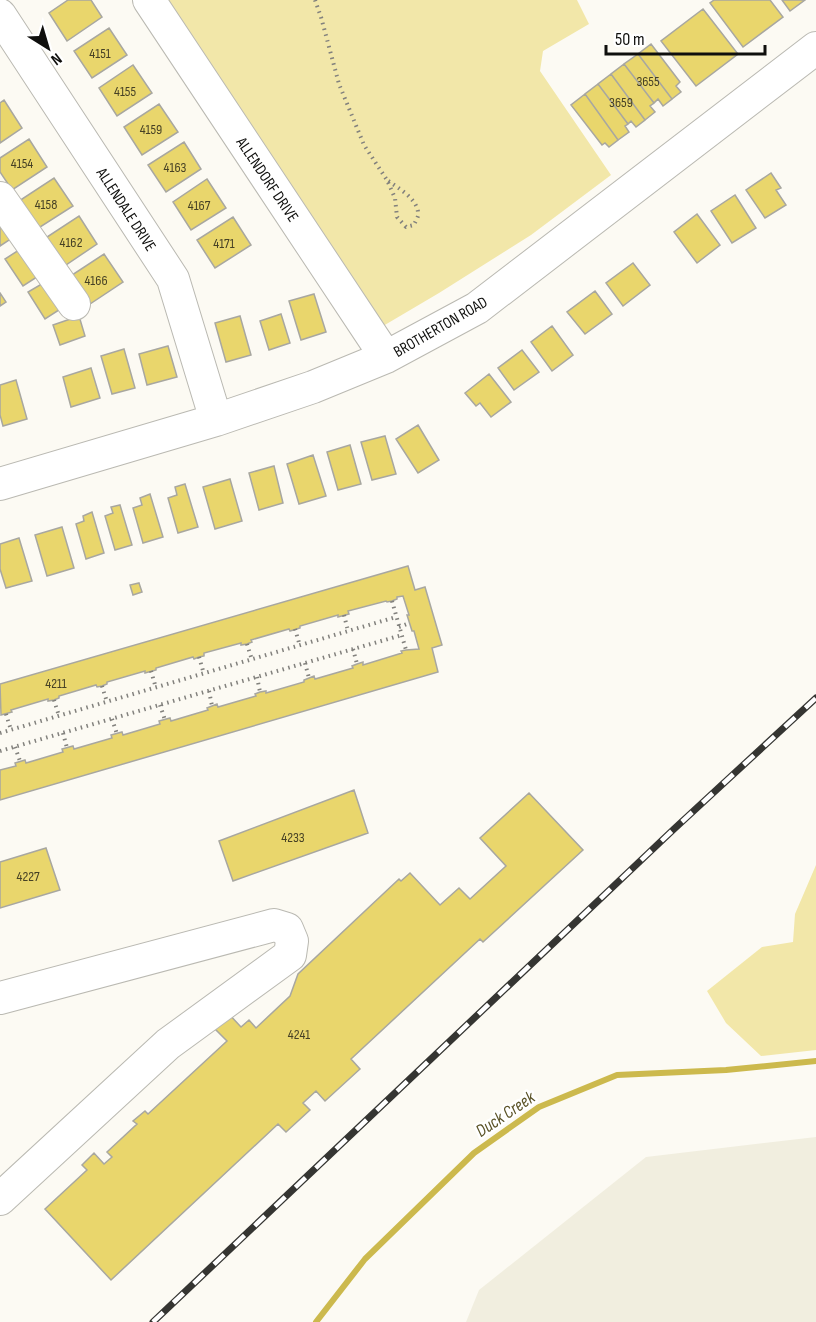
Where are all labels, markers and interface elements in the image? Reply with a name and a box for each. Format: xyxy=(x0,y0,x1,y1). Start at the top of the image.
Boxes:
north arrow xyxy=(18,18,78,78)
scale bar xyxy=(606,18,765,56)
text: 50 m xyxy=(615,29,645,50)
house number: 4151 xyxy=(89,45,111,62)
text: N xyxy=(47,49,65,69)
house number: 3655 xyxy=(636,73,660,90)
house number: 4155 xyxy=(114,83,136,100)
house number: 3659 xyxy=(609,94,633,111)
house number: 4159 xyxy=(140,121,162,138)
street label: ALLENDORF DRIVE xyxy=(231,133,302,226)
house number: 4154 xyxy=(11,155,33,172)
house number: 4163 xyxy=(164,159,187,176)
street label: ALLENDALE DRIVE xyxy=(91,164,160,255)
house number: 4158 xyxy=(35,196,57,213)
house number: 4167 xyxy=(188,197,211,214)
house number: 4162 xyxy=(60,234,83,251)
house number: 4171 xyxy=(213,235,235,252)
house number: 4166 xyxy=(84,272,108,289)
street label: BROTHERTON ROAD xyxy=(391,293,491,362)
house number: 4211 xyxy=(45,675,67,692)
house number: 4233 xyxy=(281,829,305,846)
house number: 4227 xyxy=(16,868,40,885)
house number: 4241 xyxy=(288,1026,310,1043)
water label: Duck Creek xyxy=(472,1086,540,1142)

